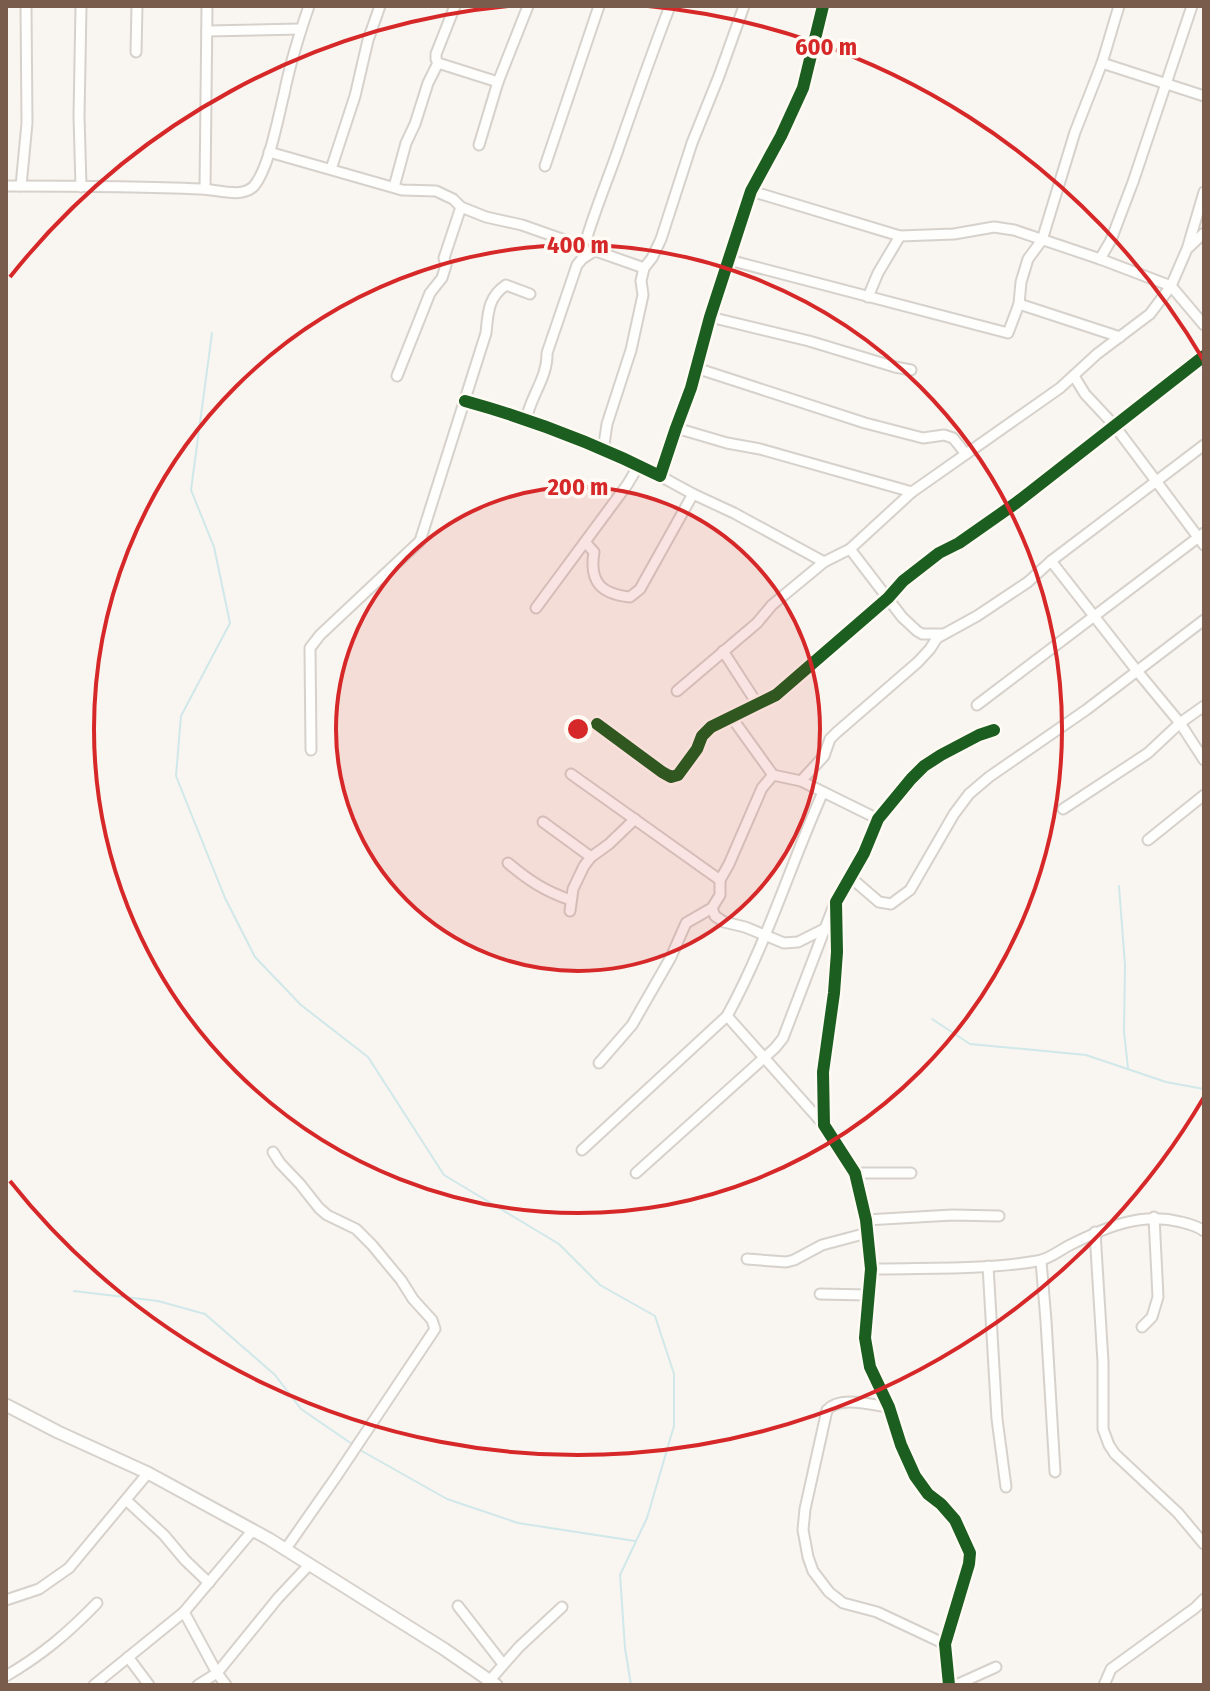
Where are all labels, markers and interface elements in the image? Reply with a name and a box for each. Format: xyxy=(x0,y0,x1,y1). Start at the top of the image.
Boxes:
text: 600 m xyxy=(795,33,857,61)
text: 400 m xyxy=(547,231,609,259)
text: 200 m xyxy=(547,473,608,501)
centre of rings xyxy=(564,715,592,743)

